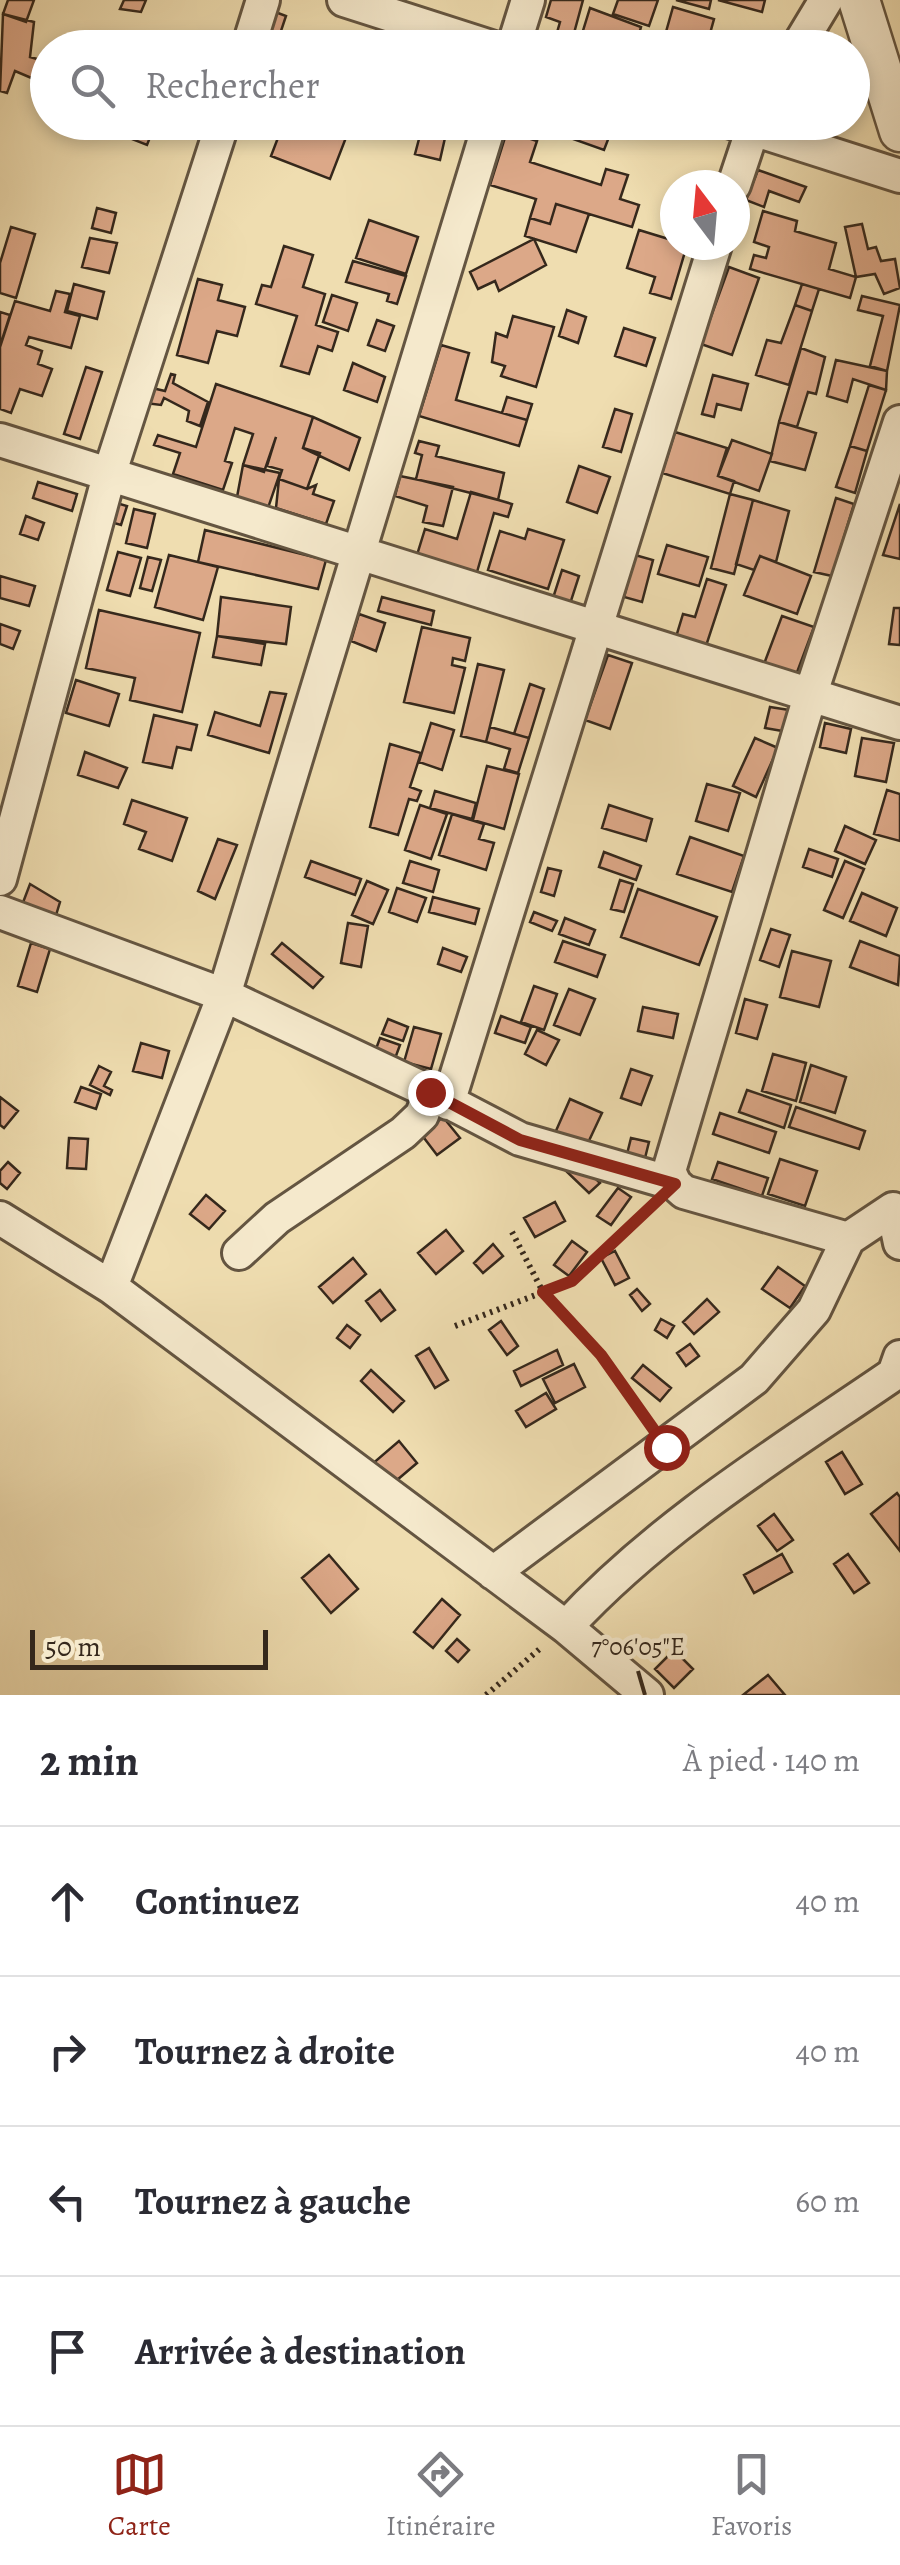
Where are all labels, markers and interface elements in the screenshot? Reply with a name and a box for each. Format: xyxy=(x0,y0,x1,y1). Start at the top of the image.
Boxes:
search box xyxy=(30,30,870,140)
icon: search xyxy=(65,58,120,113)
text: Rechercher xyxy=(145,59,320,111)
north arrow xyxy=(660,170,750,260)
route end xyxy=(408,1070,454,1116)
route start xyxy=(644,1425,690,1471)
scale bar xyxy=(30,1625,268,1670)
text: 50 m xyxy=(45,1628,101,1666)
text: 7°06'05"E xyxy=(591,1630,685,1664)
text: 2 min xyxy=(40,1732,139,1789)
text: À pied · 140 m xyxy=(683,1738,860,1782)
icon: ahead xyxy=(40,1874,95,1929)
text: Continuez xyxy=(135,1875,300,1927)
text: 40 m xyxy=(795,1879,860,1923)
icon: right xyxy=(40,2024,95,2079)
text: Tournez à droite xyxy=(135,2025,395,2077)
text: 40 m xyxy=(795,2029,860,2073)
icon: left xyxy=(40,2174,95,2229)
text: Tournez à gauche xyxy=(135,2175,411,2227)
text: 60 m xyxy=(795,2179,860,2223)
icon: arrive xyxy=(40,2324,95,2379)
text: Arrivée à destination xyxy=(135,2325,466,2377)
tab: Carte xyxy=(108,2447,171,2545)
tab: Itinéraire xyxy=(386,2447,496,2545)
tab: Favoris xyxy=(711,2447,792,2545)

